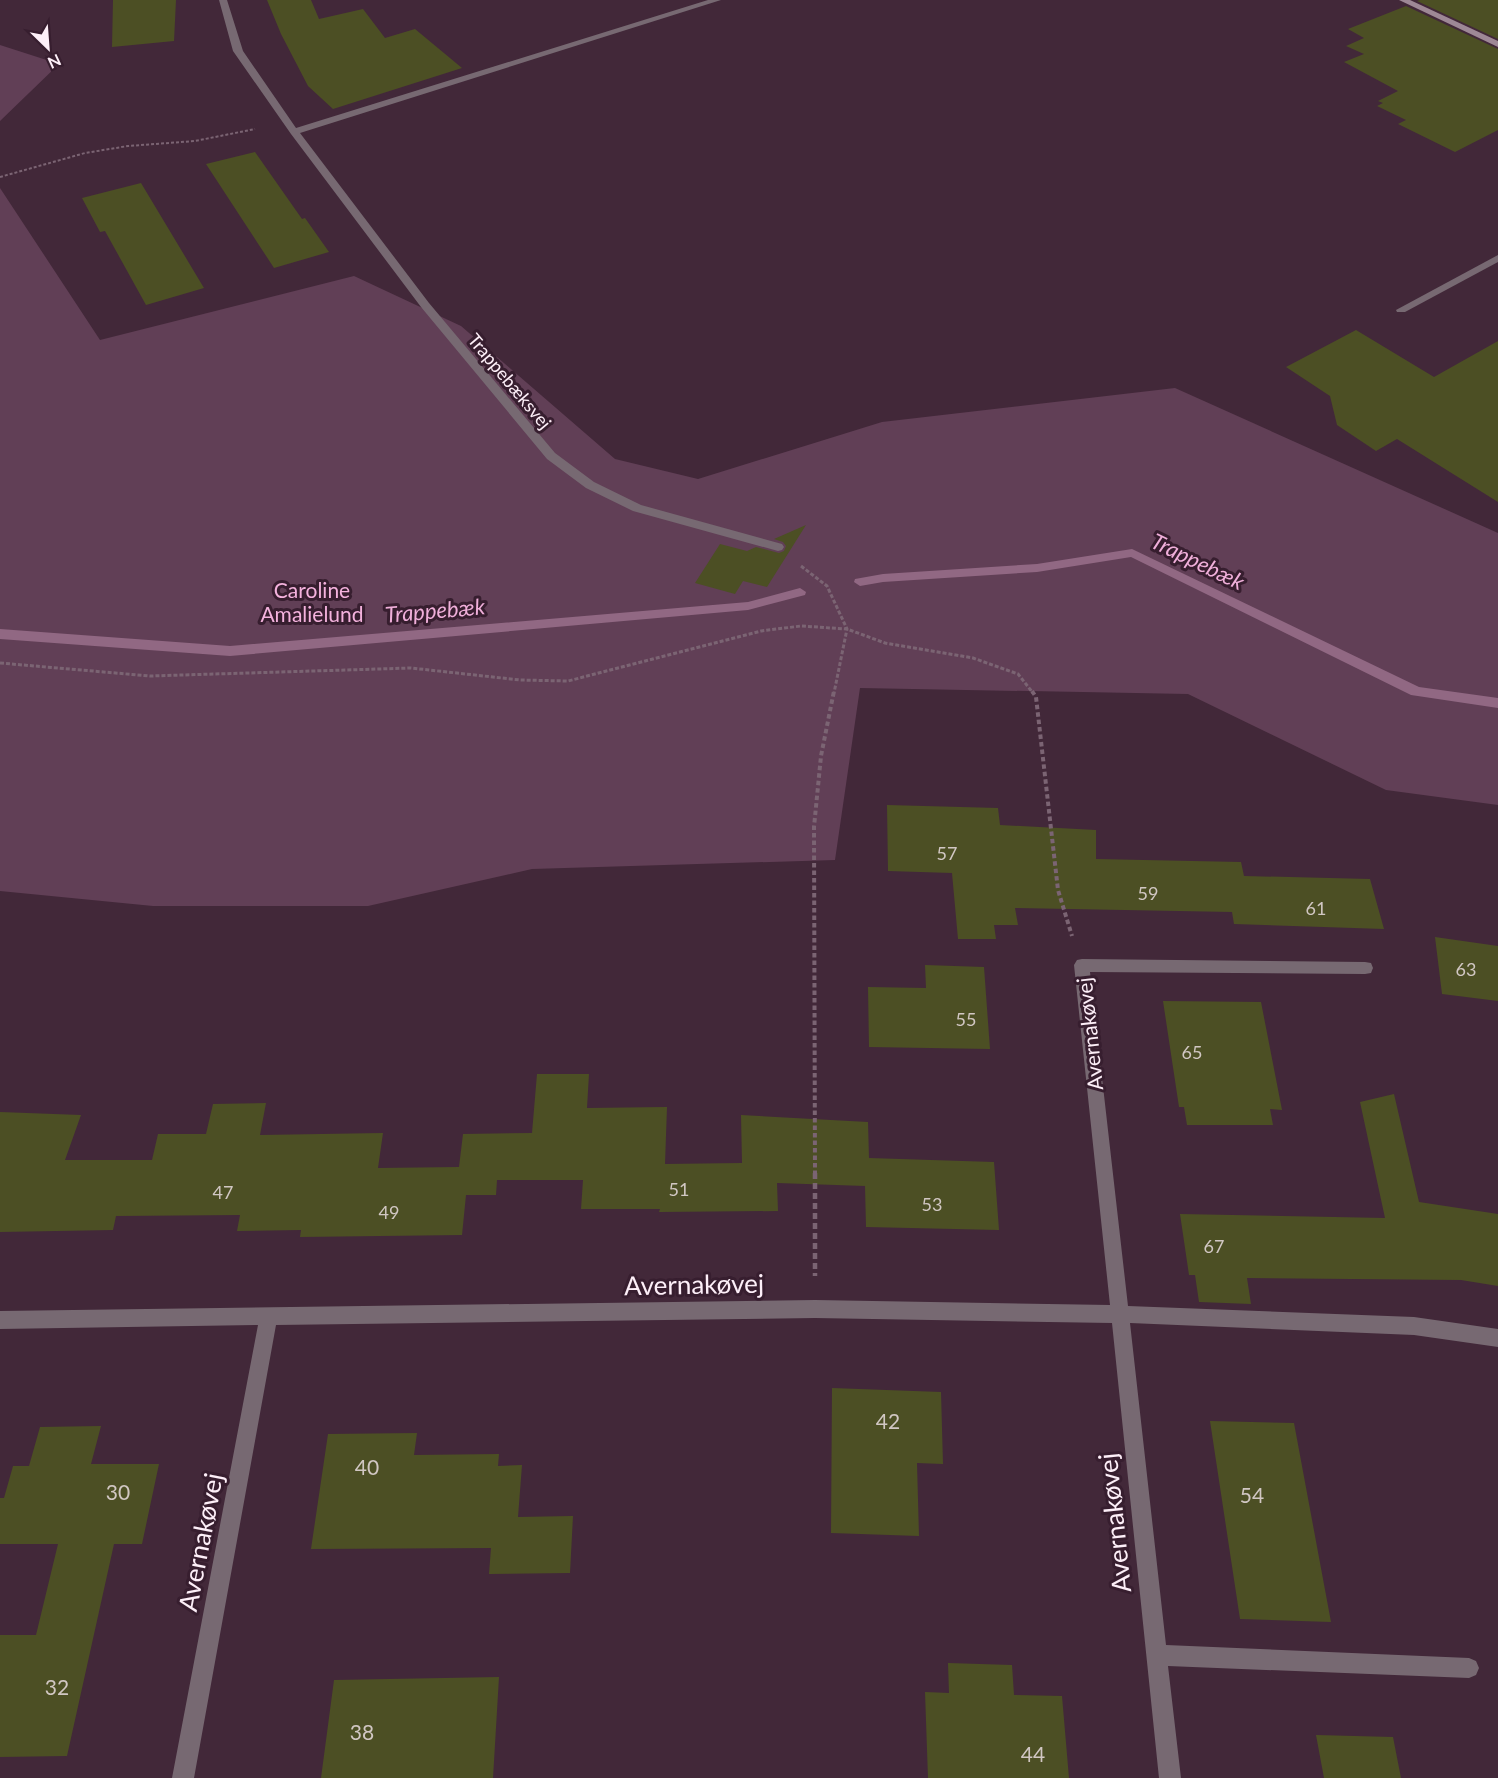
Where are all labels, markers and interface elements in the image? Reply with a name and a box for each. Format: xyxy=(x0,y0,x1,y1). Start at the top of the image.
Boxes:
north arrow xyxy=(18,18,78,78)
text: N xyxy=(45,51,64,73)
street label: Trappebæksvej xyxy=(464,329,556,433)
water label: Trappebæk xyxy=(1147,527,1250,595)
park label: Caroline Amalielund xyxy=(260,577,364,626)
water label: Trappebæk xyxy=(384,592,487,628)
house number: 57 xyxy=(937,842,957,864)
house number: 59 xyxy=(1138,882,1158,904)
house number: 61 xyxy=(1306,897,1326,919)
house number: 63 xyxy=(1456,958,1476,980)
street label: Avernakøvej xyxy=(1071,976,1107,1092)
house number: 55 xyxy=(956,1008,976,1030)
house number: 65 xyxy=(1182,1041,1202,1063)
house number: 51 xyxy=(669,1178,689,1200)
house number: 47 xyxy=(213,1181,233,1203)
house number: 53 xyxy=(922,1193,942,1215)
house number: 49 xyxy=(379,1201,399,1223)
house number: 67 xyxy=(1204,1235,1224,1257)
street label: Avernakøvej xyxy=(624,1267,764,1301)
house number: 42 xyxy=(876,1408,900,1433)
street label: Avernakøvej xyxy=(1091,1452,1137,1594)
house number: 40 xyxy=(355,1454,379,1479)
street label: Avernakøvej xyxy=(171,1470,229,1614)
house number: 30 xyxy=(106,1479,130,1504)
house number: 54 xyxy=(1240,1482,1264,1507)
house number: 32 xyxy=(45,1674,69,1699)
house number: 38 xyxy=(350,1719,374,1744)
house number: 44 xyxy=(1021,1741,1045,1766)

